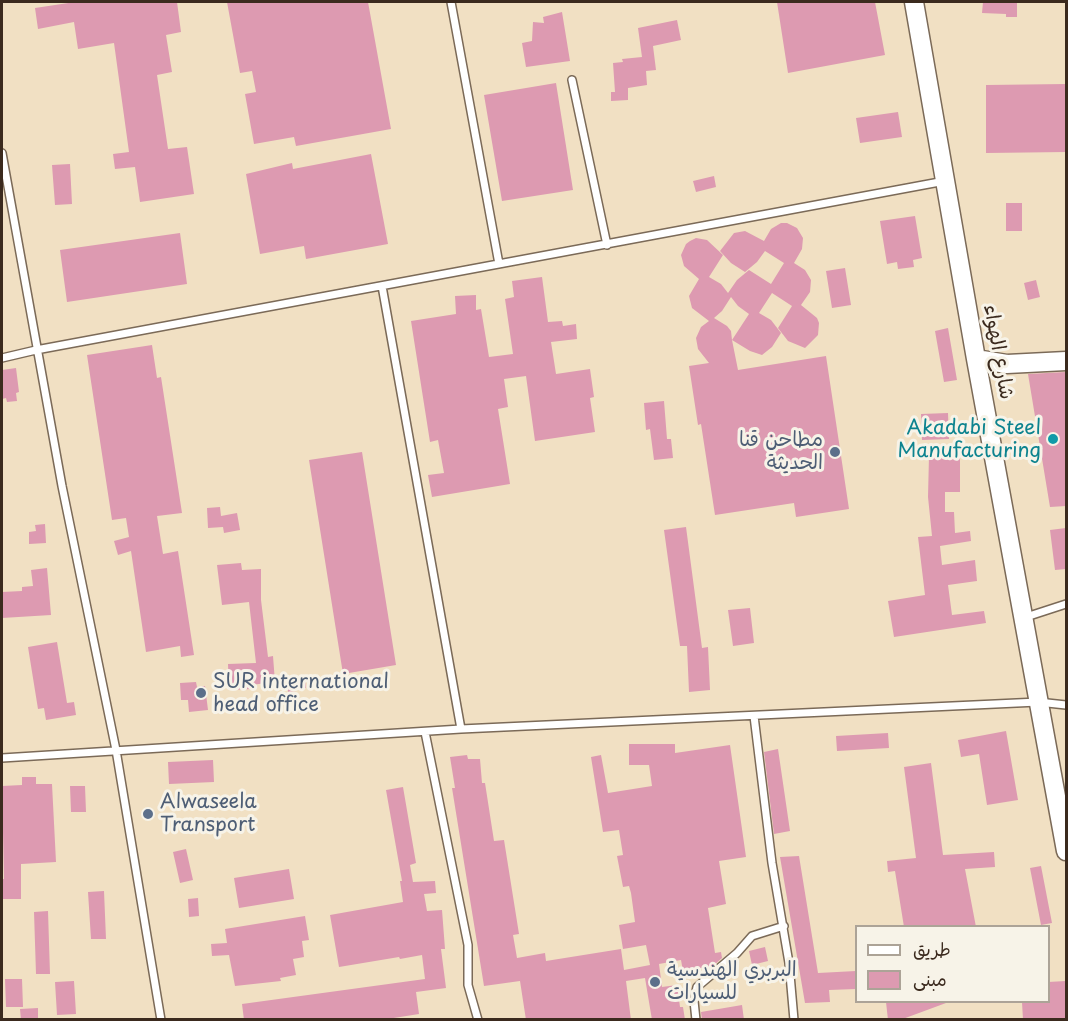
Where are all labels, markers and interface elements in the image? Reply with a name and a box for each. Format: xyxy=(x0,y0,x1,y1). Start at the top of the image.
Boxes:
street label: شارع الهواء xyxy=(978,303,1018,401)
place label: Akadabi Steel Manufacturing xyxy=(897,416,1041,463)
place label: مطاحن قنا الحديثة xyxy=(739,428,823,475)
marker: Akadabi Steel Manufacturing xyxy=(1046,432,1060,446)
marker: مطاحن قنا الحديثة xyxy=(828,445,842,459)
place label: SUR international head office xyxy=(213,670,389,717)
marker: SUR international head office xyxy=(194,686,208,700)
place label: Alwaseela Transport xyxy=(160,790,257,837)
marker: Alwaseela Transport xyxy=(141,807,155,821)
legend xyxy=(855,925,1050,1003)
text: طريق xyxy=(913,935,951,962)
place label: البربري الهندسية للسيارات xyxy=(667,958,797,1005)
text: مبنى xyxy=(913,965,947,992)
marker: البربري الهندسية للسيارات xyxy=(648,975,662,989)

